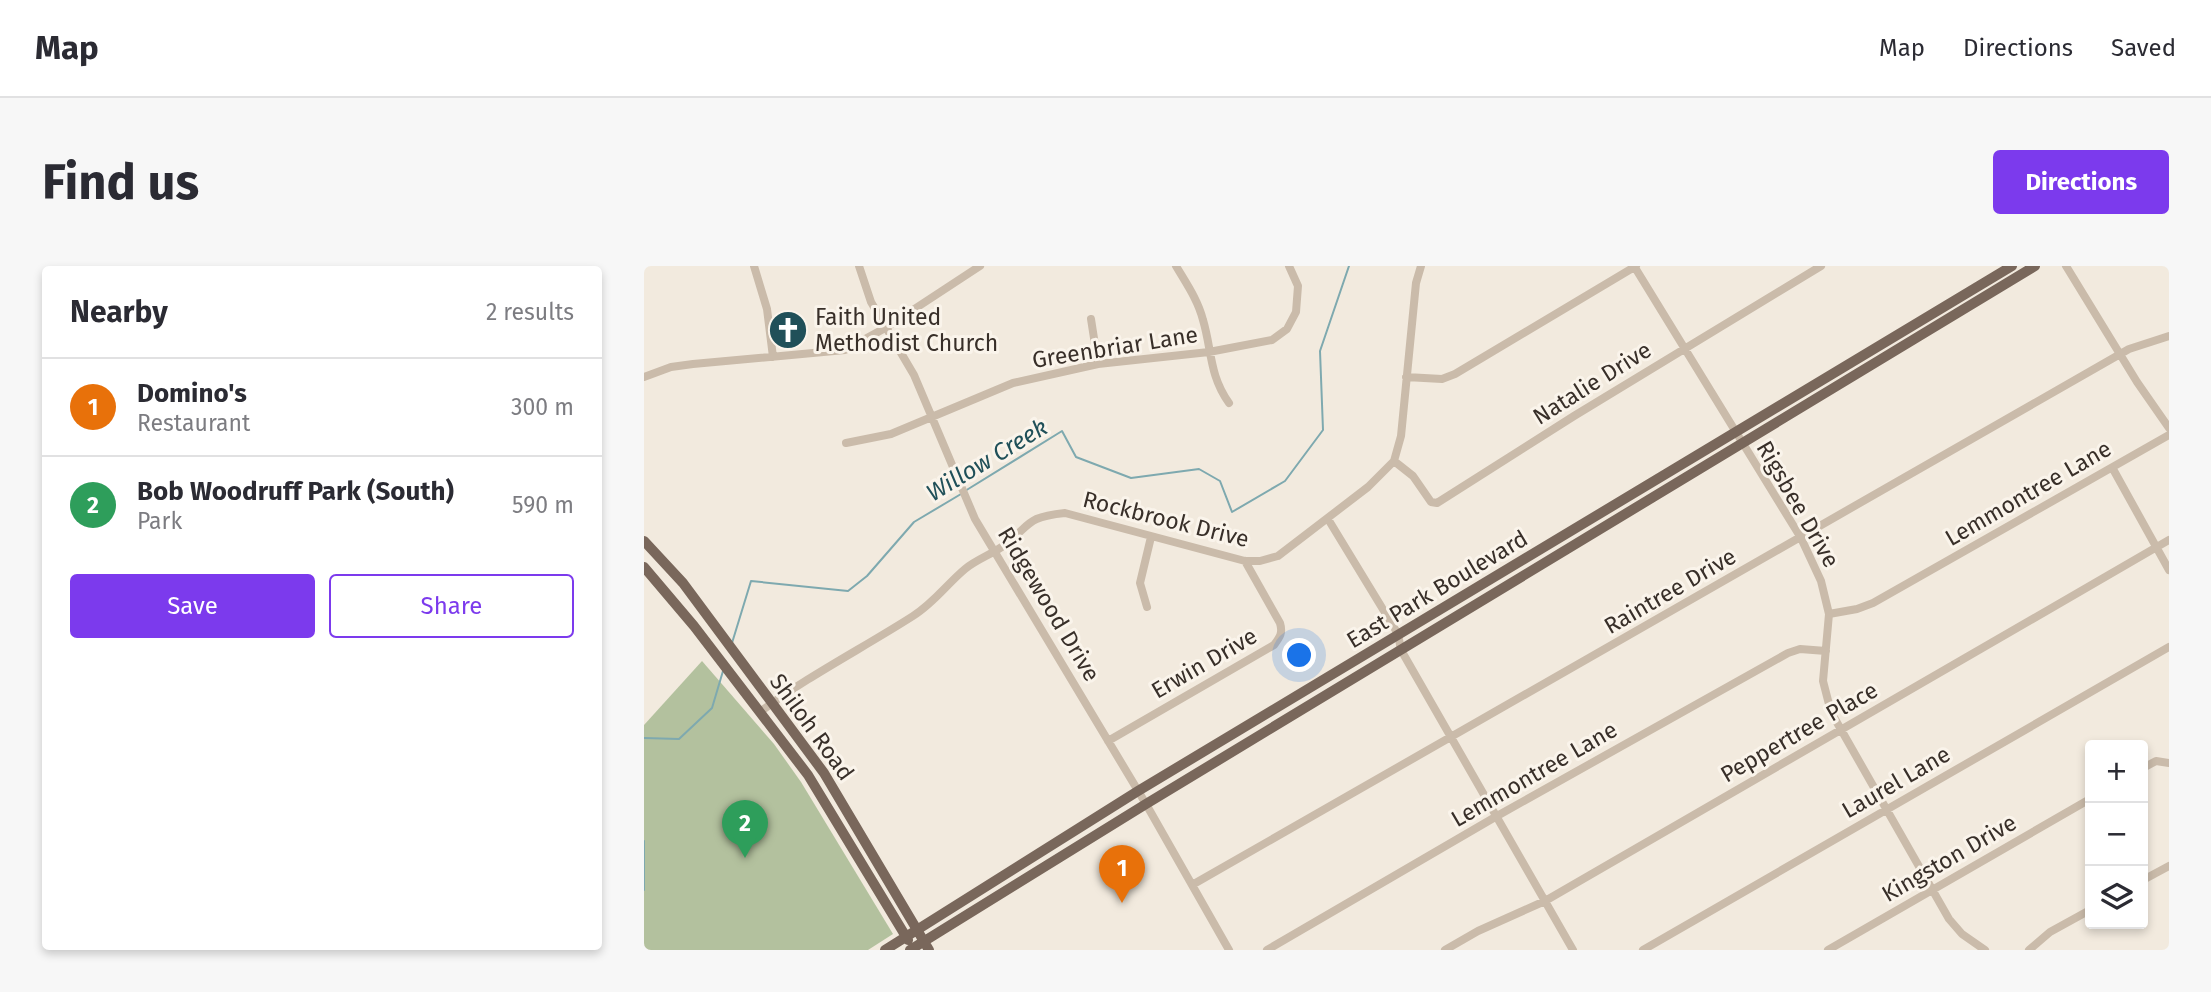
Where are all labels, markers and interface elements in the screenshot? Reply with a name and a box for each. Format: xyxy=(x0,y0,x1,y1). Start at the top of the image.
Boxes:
text: Map xyxy=(35,28,99,68)
text: Map xyxy=(1879,34,1925,62)
text: Directions xyxy=(1963,34,2073,62)
text: Saved xyxy=(2111,34,2176,62)
button: Directions xyxy=(1993,150,2169,214)
text: Find us xyxy=(42,153,199,212)
text: Nearby xyxy=(70,294,168,330)
text: 2 results xyxy=(486,298,574,326)
place label: Faith United Methodist Church xyxy=(815,303,998,357)
church icon: Faith United Methodist Church xyxy=(767,309,809,351)
street label: Greenbriar Lane xyxy=(1030,320,1200,374)
street label: Natalie Drive xyxy=(1528,336,1656,430)
text: Domino's xyxy=(137,378,247,409)
text: 1 xyxy=(88,393,98,421)
text: 300 m xyxy=(511,393,574,421)
text: Restaurant xyxy=(137,409,250,437)
water label: Willow Creek xyxy=(921,413,1053,507)
street label: Lemmontree Lane xyxy=(1940,434,2116,552)
street label: Rigsbee Drive xyxy=(1750,436,1846,572)
text: Bob Woodruff Park (South) xyxy=(137,476,454,507)
street label: Rockbrook Drive xyxy=(1080,485,1252,553)
text: 2 xyxy=(87,491,99,519)
text: 590 m xyxy=(512,491,574,519)
text: Park xyxy=(137,507,182,535)
street label: Ridgewood Drive xyxy=(992,522,1106,686)
street label: East Park Boulevard xyxy=(1341,524,1533,654)
street label: Raintree Drive xyxy=(1599,542,1741,640)
button: Save xyxy=(70,574,315,638)
button: Share xyxy=(329,574,574,638)
street label: Erwin Drive xyxy=(1146,622,1262,704)
your location xyxy=(1282,638,1316,672)
street label: Shiloh Road xyxy=(764,668,860,786)
street label: Peppertree Place xyxy=(1715,676,1883,788)
street label: Lemmontree Lane xyxy=(1446,715,1622,833)
street label: Laurel Lane xyxy=(1837,740,1955,824)
map controls xyxy=(2085,740,2148,929)
button: + xyxy=(2085,740,2148,803)
pin: 2 xyxy=(722,800,768,858)
button: − xyxy=(2085,803,2148,866)
street label: Kingston Drive xyxy=(1877,808,2021,908)
pin: 1 xyxy=(1099,845,1145,903)
button: layers xyxy=(2085,866,2148,929)

